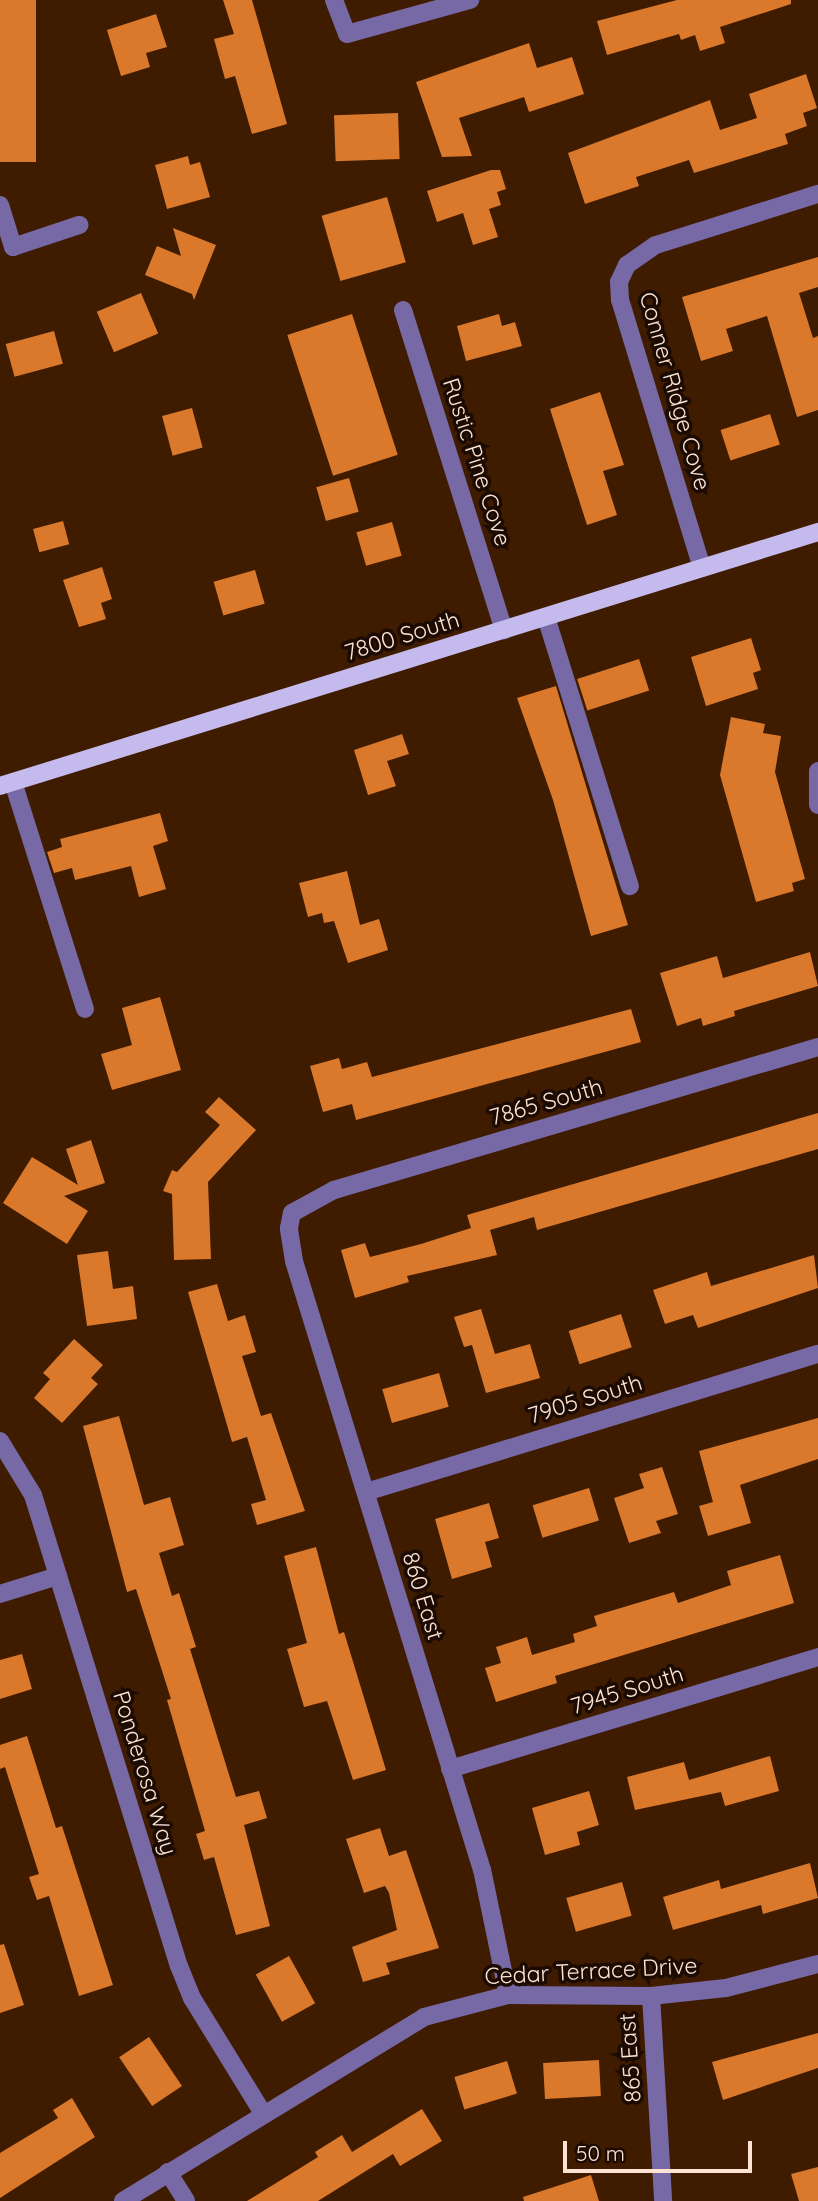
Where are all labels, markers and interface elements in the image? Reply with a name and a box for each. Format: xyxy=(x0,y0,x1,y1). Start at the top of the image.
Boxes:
street label: Conner Ridge Cove xyxy=(633,289,717,493)
street label: Rustic Pine Cove xyxy=(437,375,517,549)
street label: 7800 South xyxy=(341,605,463,667)
street label: 7865 South xyxy=(486,1073,606,1131)
street label: 7905 South xyxy=(525,1369,645,1429)
street label: 860 East xyxy=(397,1549,449,1643)
street label: 7945 South xyxy=(567,1660,687,1720)
street label: Ponderosa Way xyxy=(107,1688,183,1858)
street label: Cedar Terrace Drive xyxy=(484,1952,698,1990)
street label: 865 East xyxy=(613,2013,647,2103)
scale bar xyxy=(566,2128,755,2172)
text: 50 m xyxy=(576,2140,625,2166)

